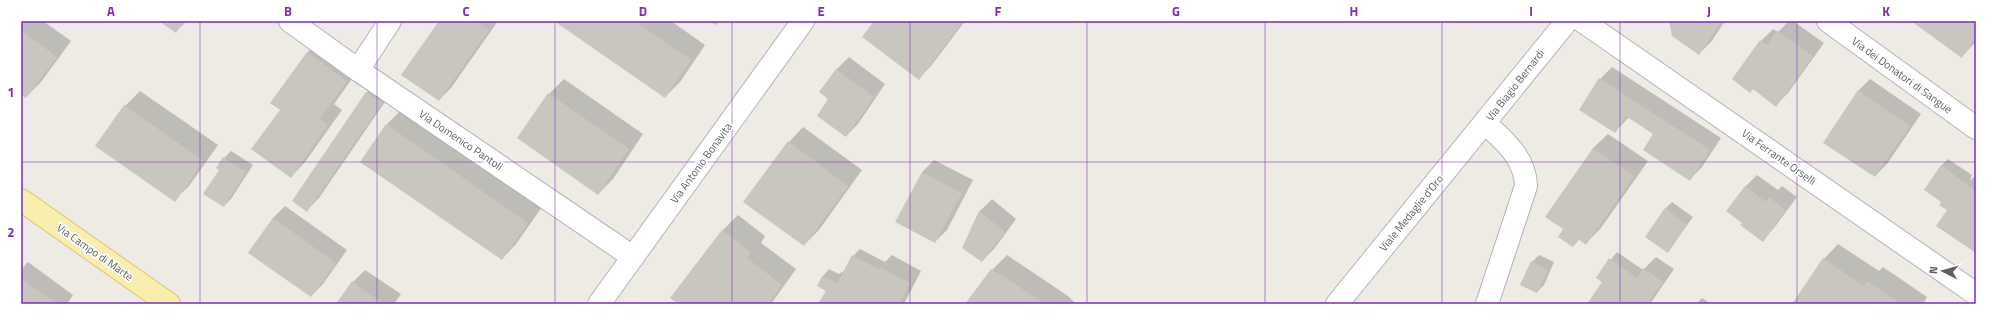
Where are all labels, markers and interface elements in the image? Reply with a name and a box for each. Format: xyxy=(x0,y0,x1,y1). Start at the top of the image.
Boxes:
text: A xyxy=(107,1,115,21)
text: B xyxy=(284,1,292,21)
text: C xyxy=(462,1,470,21)
text: D xyxy=(639,1,647,21)
text: E xyxy=(817,1,825,21)
text: F xyxy=(995,1,1002,21)
text: G xyxy=(1172,1,1180,21)
text: H xyxy=(1350,1,1358,21)
text: I xyxy=(1529,1,1533,21)
text: J xyxy=(1707,1,1711,21)
text: K xyxy=(1882,1,1890,21)
street label: Via dei Donatori di Sangue xyxy=(1848,33,1956,117)
street label: Via Biagio Bernardi xyxy=(1482,46,1548,124)
text: 1 xyxy=(7,82,15,102)
street label: Via Domenico Pantoli xyxy=(416,106,506,174)
street label: Via Antonio Bonavita xyxy=(666,119,736,207)
street label: Via Ferrante Orselli xyxy=(1738,125,1820,189)
street label: Viale Medaglie d'Oro xyxy=(1375,171,1447,255)
street label: Via Campo di Marte xyxy=(54,220,137,285)
text: 2 xyxy=(7,222,15,242)
north arrow xyxy=(1923,251,1963,291)
text: N xyxy=(1925,265,1941,275)

